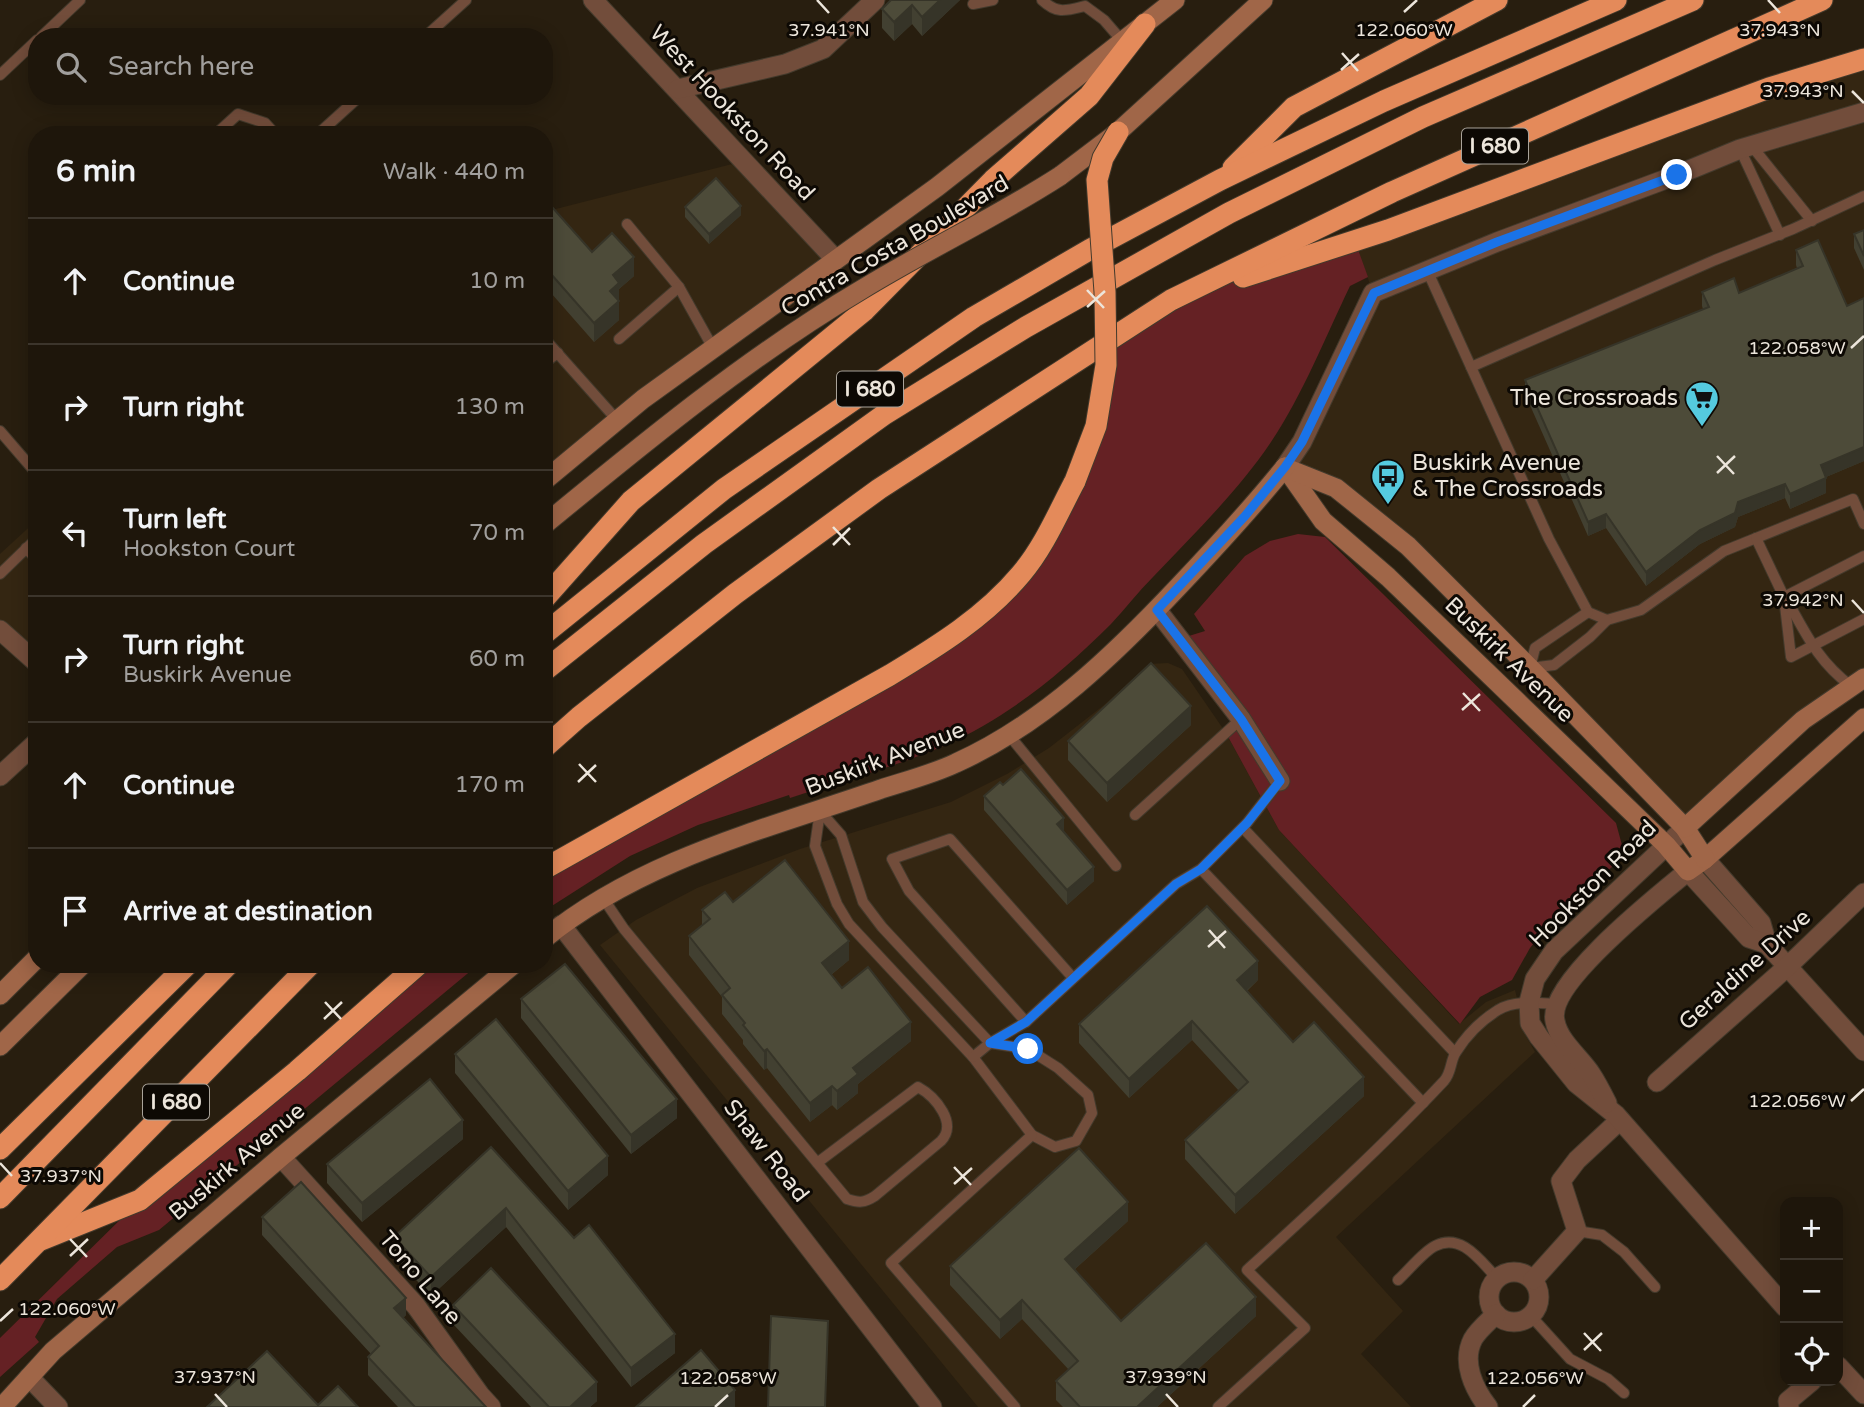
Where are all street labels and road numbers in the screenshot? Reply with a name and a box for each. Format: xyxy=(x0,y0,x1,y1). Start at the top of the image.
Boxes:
street label: West Hookston Road xyxy=(643,19,821,207)
road number: I 680 xyxy=(1462,128,1528,164)
street label: Contra Costa Boulevard xyxy=(776,169,1014,323)
road number: I 680 xyxy=(837,372,903,406)
street label: Buskirk Avenue xyxy=(1439,591,1579,729)
street label: Buskirk Avenue xyxy=(801,716,969,802)
street label: Hookston Road xyxy=(1523,814,1663,954)
street label: Geraldine Drive xyxy=(1673,903,1817,1037)
road number: I 680 xyxy=(143,1084,209,1120)
street label: Shaw Road xyxy=(717,1094,815,1208)
street label: Buskirk Avenue xyxy=(163,1097,311,1227)
street label: Tono Lane xyxy=(373,1225,467,1331)

